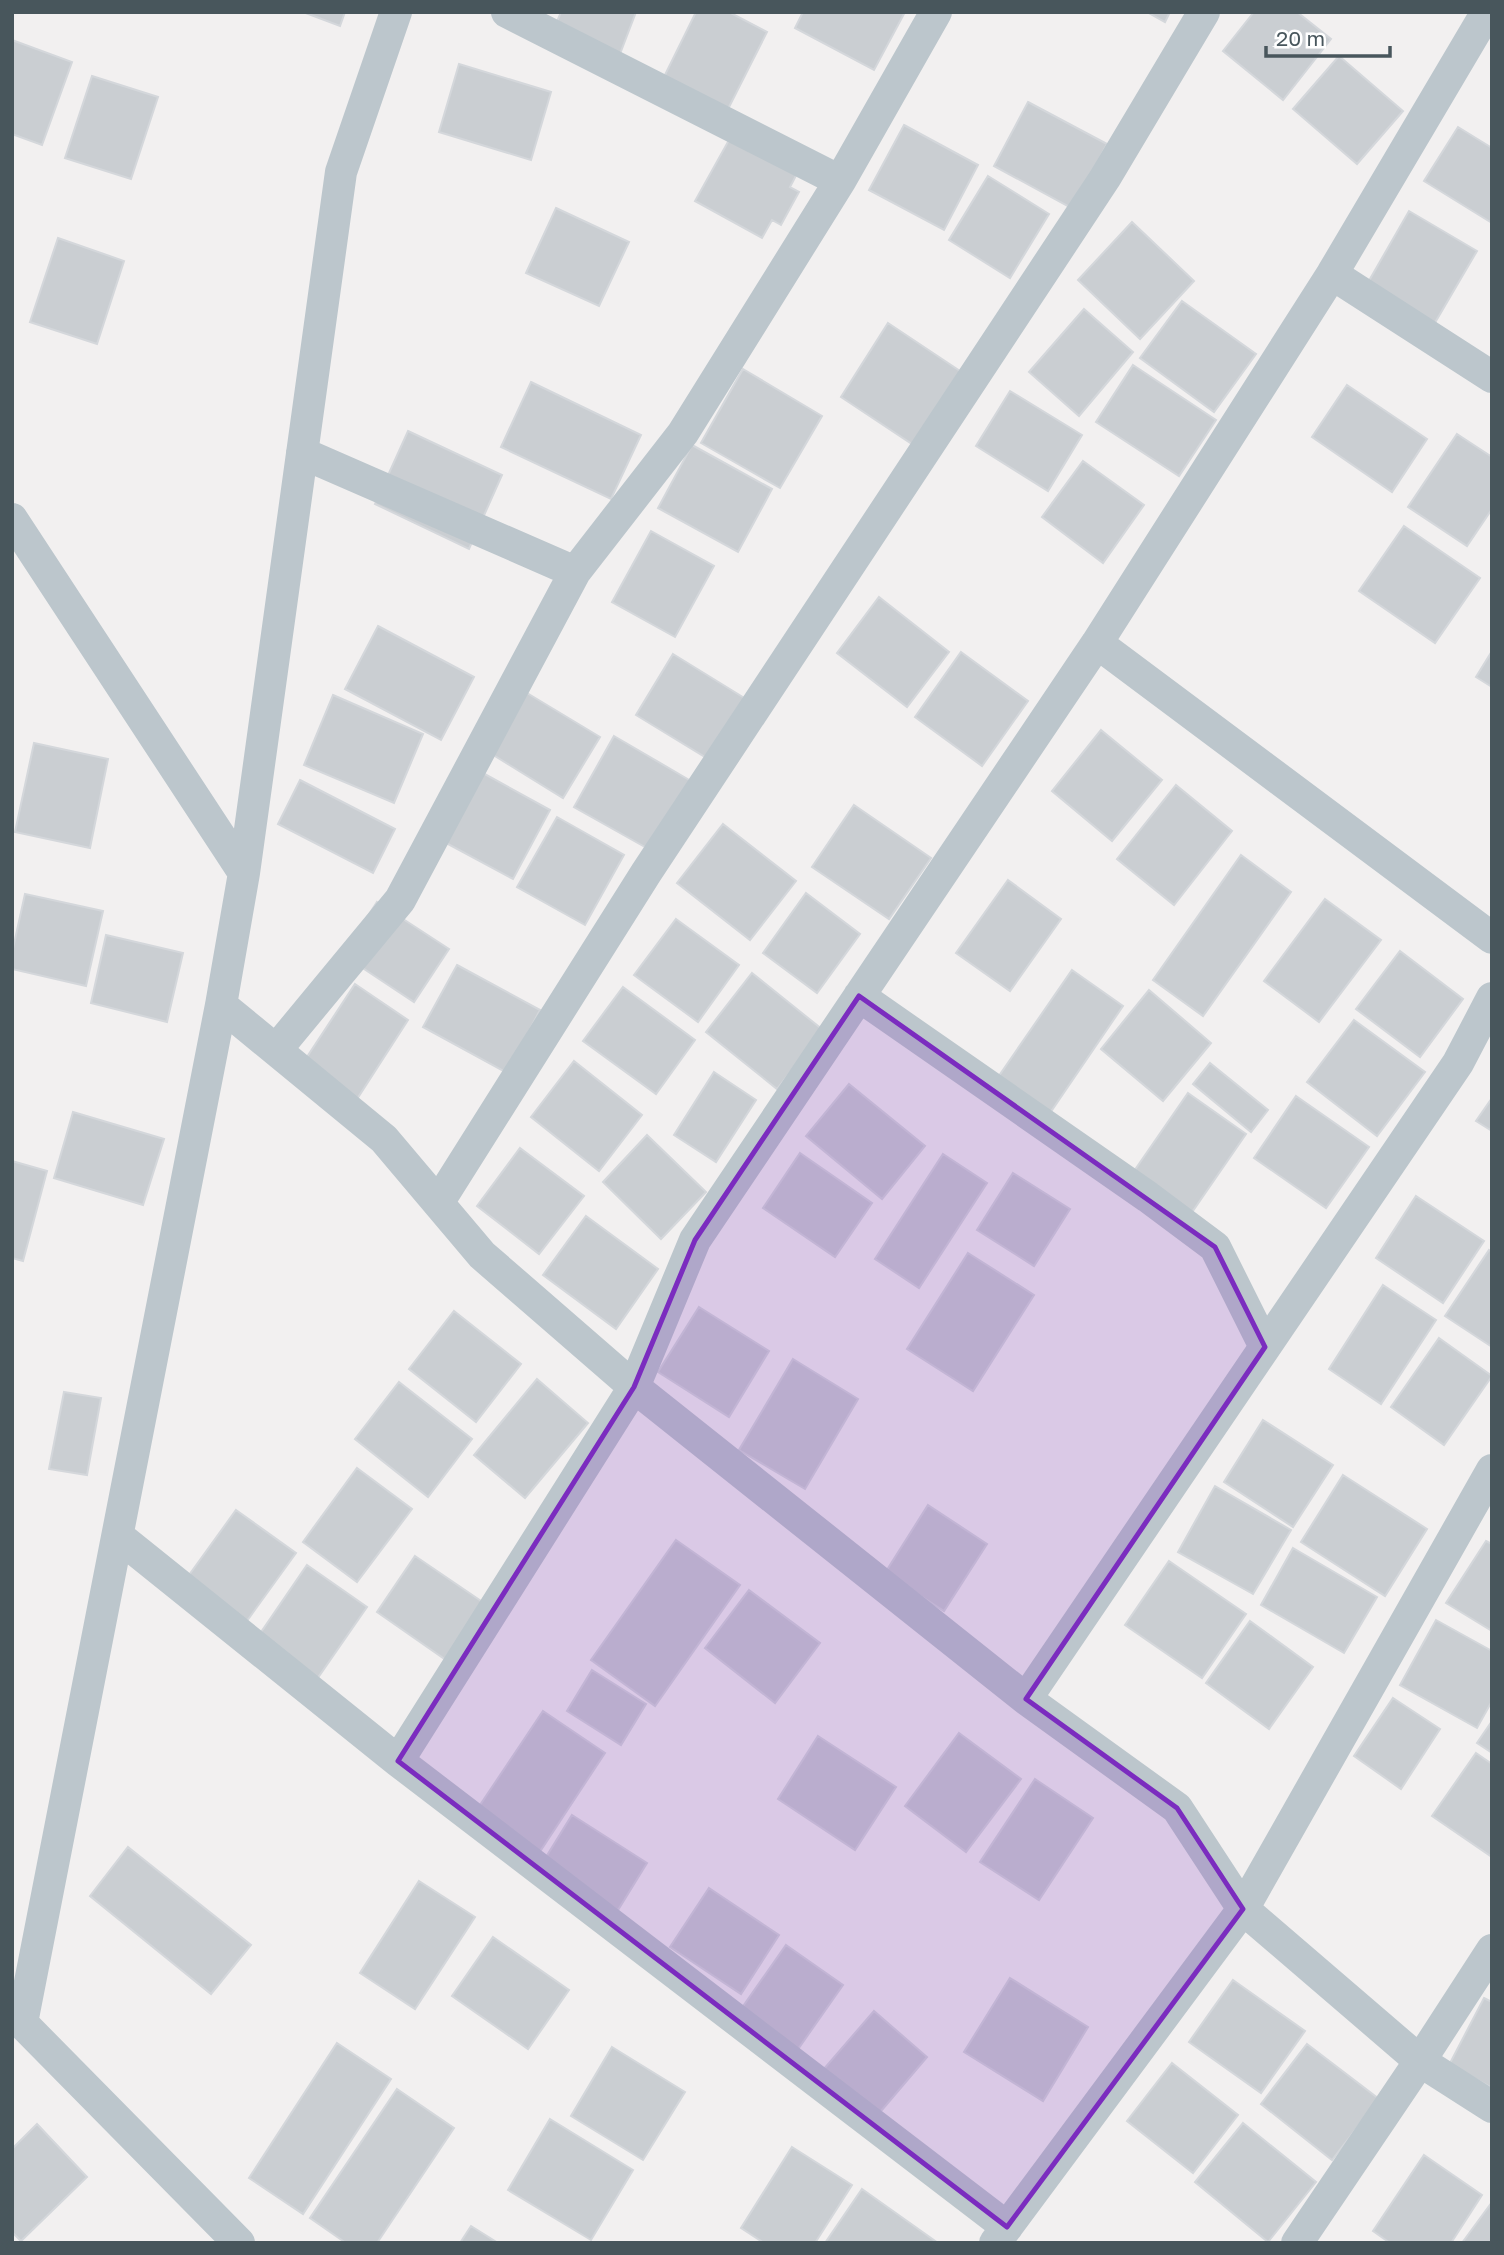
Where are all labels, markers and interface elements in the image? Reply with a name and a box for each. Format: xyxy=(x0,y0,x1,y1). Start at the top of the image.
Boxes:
scale bar xyxy=(1266,14,1390,58)
text: 20 m xyxy=(1276,25,1325,51)

